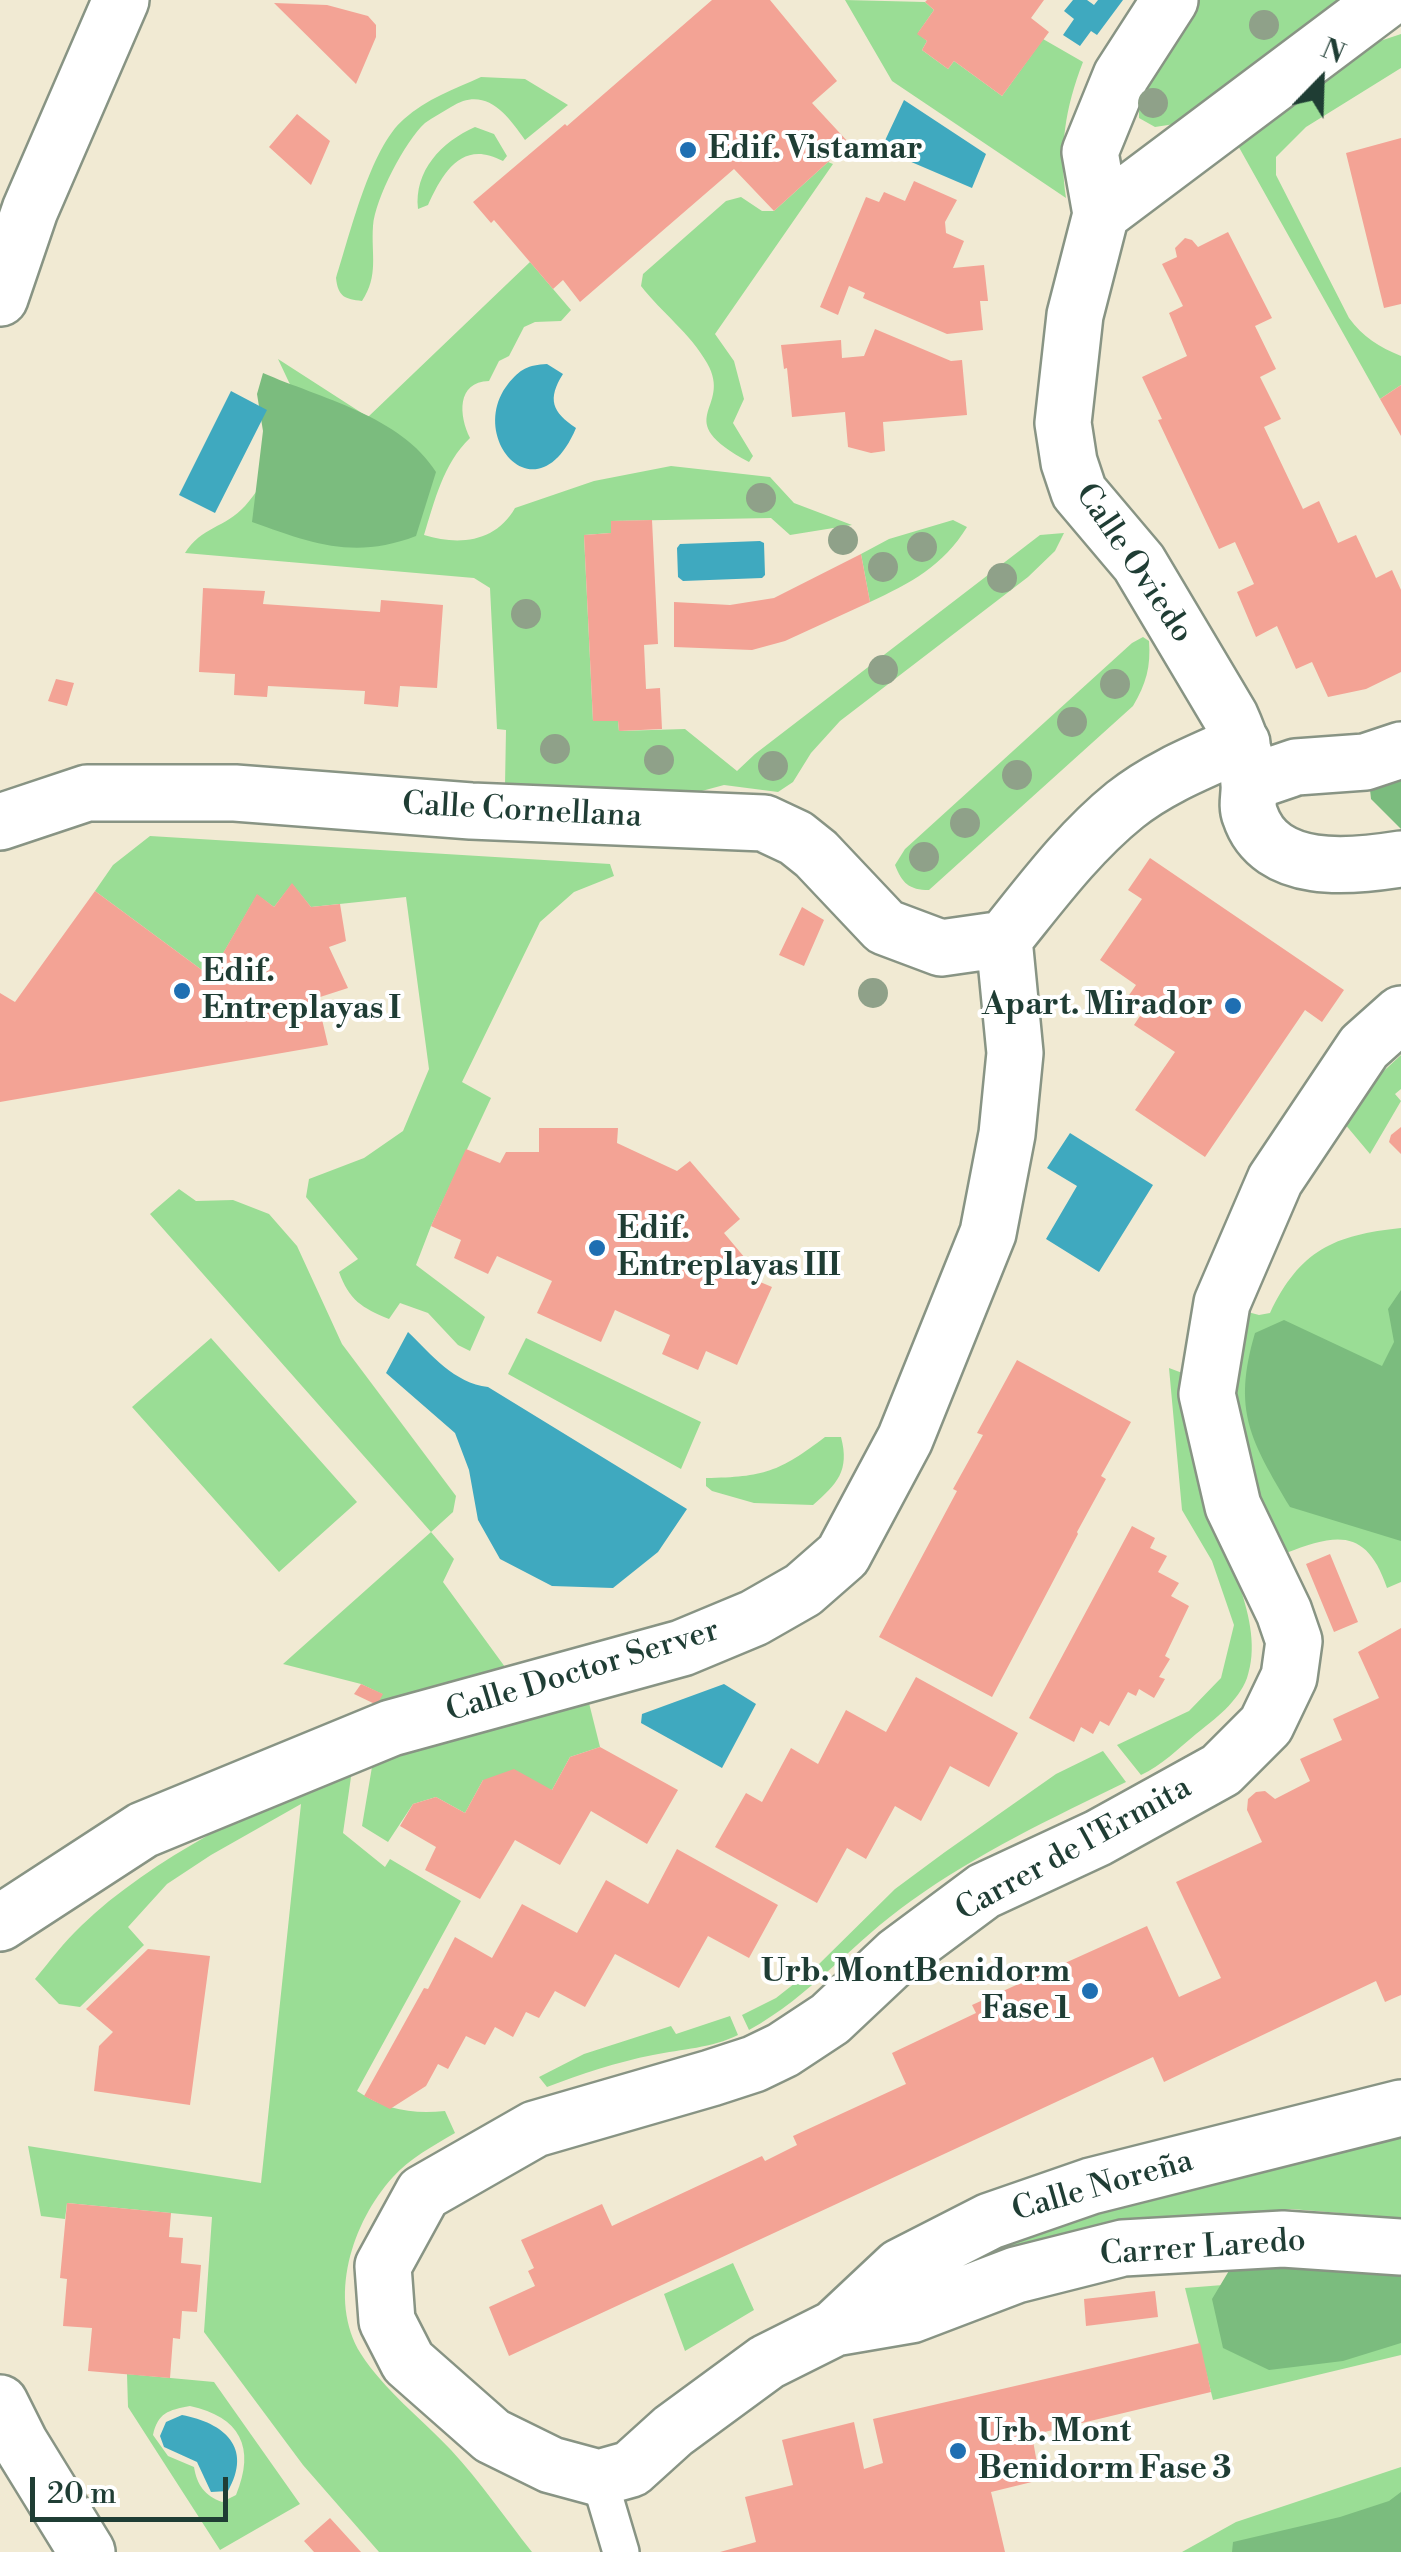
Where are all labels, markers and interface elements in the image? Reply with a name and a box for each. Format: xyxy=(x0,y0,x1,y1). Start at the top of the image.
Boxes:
north arrow xyxy=(1271,30,1371,130)
text: N xyxy=(1316,31,1350,72)
place label: Edif. Vistamar xyxy=(708,131,923,169)
marker: Edif. Vistamar xyxy=(677,139,699,161)
street label: Calle Oviedo xyxy=(1066,477,1200,651)
street label: Calle Cornellana xyxy=(401,787,643,837)
place label: Edif. Entreplayas I xyxy=(202,954,401,1029)
marker: Edif. Entreplayas I xyxy=(171,980,193,1002)
place label: Apart. Mirador xyxy=(982,987,1213,1025)
marker: Apart. Mirador xyxy=(1222,995,1244,1017)
place label: Edif. Entreplayas III xyxy=(617,1211,841,1286)
marker: Edif. Entreplayas III xyxy=(586,1237,608,1259)
street label: Calle Doctor Server xyxy=(442,1612,724,1732)
street label: Carrer de l'Ermita xyxy=(950,1769,1198,1931)
place label: Urb. MontBenidorm Fase 1 xyxy=(761,1954,1070,2029)
marker: Urb. MontBenidorm Fase 1 xyxy=(1079,1980,1101,2002)
street label: Calle Noreña xyxy=(1008,2143,1198,2231)
street label: Carrer Laredo xyxy=(1099,2223,1307,2275)
place label: Urb. Mont Benidorm Fase 3 xyxy=(978,2414,1231,2489)
marker: Urb. Mont Benidorm Fase 3 xyxy=(947,2440,969,2462)
scale bar xyxy=(35,2457,232,2519)
text: 20 m xyxy=(47,2475,116,2513)

